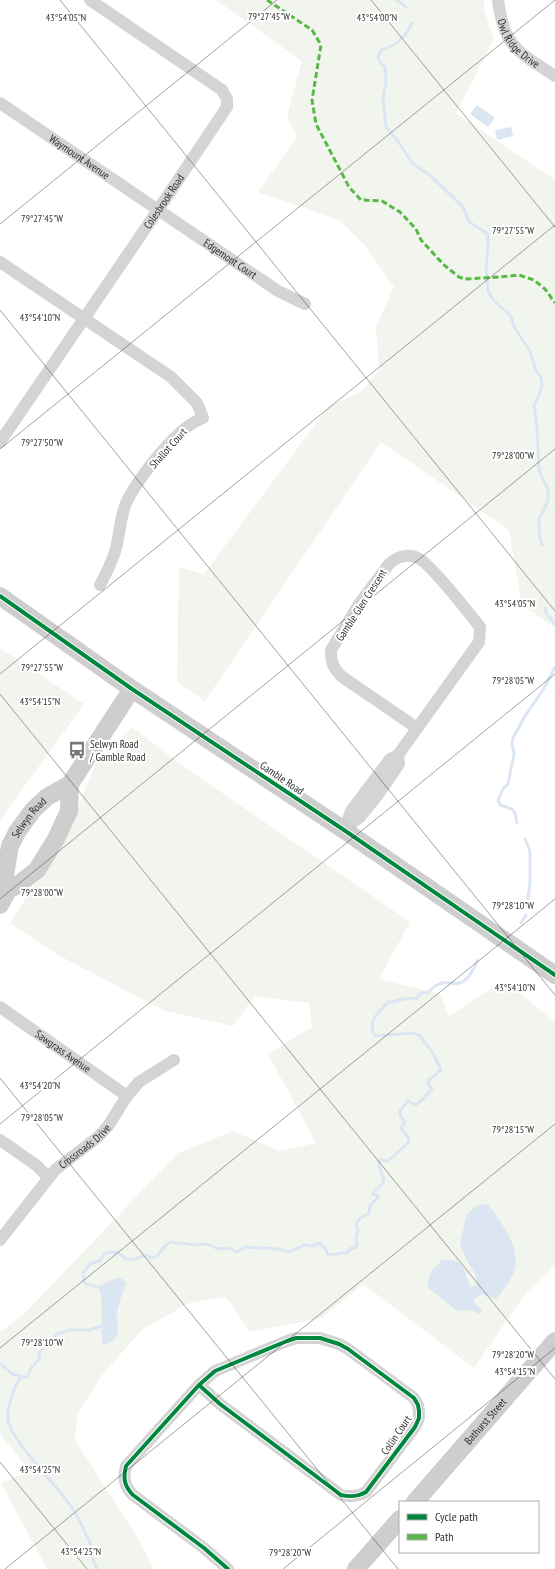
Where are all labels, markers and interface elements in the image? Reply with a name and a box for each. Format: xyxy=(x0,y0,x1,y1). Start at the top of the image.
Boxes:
text: 79°27'45"W xyxy=(248,10,290,23)
text: 43°54'05"N xyxy=(46,11,86,24)
text: 43°54'00"N xyxy=(357,11,397,24)
street label: Owl Ridge Drive xyxy=(495,17,543,71)
street label: Waymount Avenue xyxy=(47,131,113,182)
street label: Colesbrook Road xyxy=(140,171,187,231)
text: 79°27'45"W xyxy=(21,212,63,225)
text: 79°27'55"W xyxy=(492,224,534,237)
street label: Edgemont Court xyxy=(201,236,260,282)
text: 43°54'10"N xyxy=(20,311,60,324)
street label: Shallot Court xyxy=(146,425,190,471)
text: 79°27'50"W xyxy=(21,436,63,449)
text: 79°28'00"W xyxy=(492,449,534,462)
street label: Gamble Glen Crescent xyxy=(332,566,390,644)
text: 43°54'05"N xyxy=(495,597,535,610)
text: 79°27'55"W xyxy=(21,661,63,674)
text: 79°28'05"W xyxy=(492,674,534,687)
text: 43°54'15"N xyxy=(20,695,60,708)
place label: Selwyn Road / Gamble Road xyxy=(89,737,146,764)
bus stop icon: Selwyn Road / Gamble Road xyxy=(67,740,87,760)
street label: Gamble Road xyxy=(257,758,307,798)
street label: Selwyn Road xyxy=(8,794,49,840)
text: 79°28'00"W xyxy=(21,886,63,899)
text: 79°28'10"W xyxy=(492,899,534,912)
text: 43°54'10"N xyxy=(495,981,535,994)
street label: Sawgrass Avenue xyxy=(32,1027,94,1076)
text: 43°54'20"N xyxy=(20,1079,60,1092)
text: 79°28'05"W xyxy=(21,1111,63,1124)
street label: Crossroads Drive xyxy=(56,1121,114,1172)
text: 79°28'15"W xyxy=(492,1123,534,1136)
text: 79°28'10"W xyxy=(21,1336,63,1349)
text: 79°28'20"W xyxy=(492,1348,534,1361)
text: 43°54'15"N xyxy=(495,1365,535,1378)
street label: Bathurst Street xyxy=(461,1395,509,1447)
street label: Collin Court xyxy=(378,1413,414,1457)
text: 43°54'25"N xyxy=(20,1463,60,1476)
legend xyxy=(399,1501,539,1553)
text: Cycle path xyxy=(435,1509,478,1524)
text: Path xyxy=(435,1529,453,1544)
text: 43°54'25"N xyxy=(61,1545,101,1558)
text: 79°28'20"W xyxy=(269,1546,311,1559)

